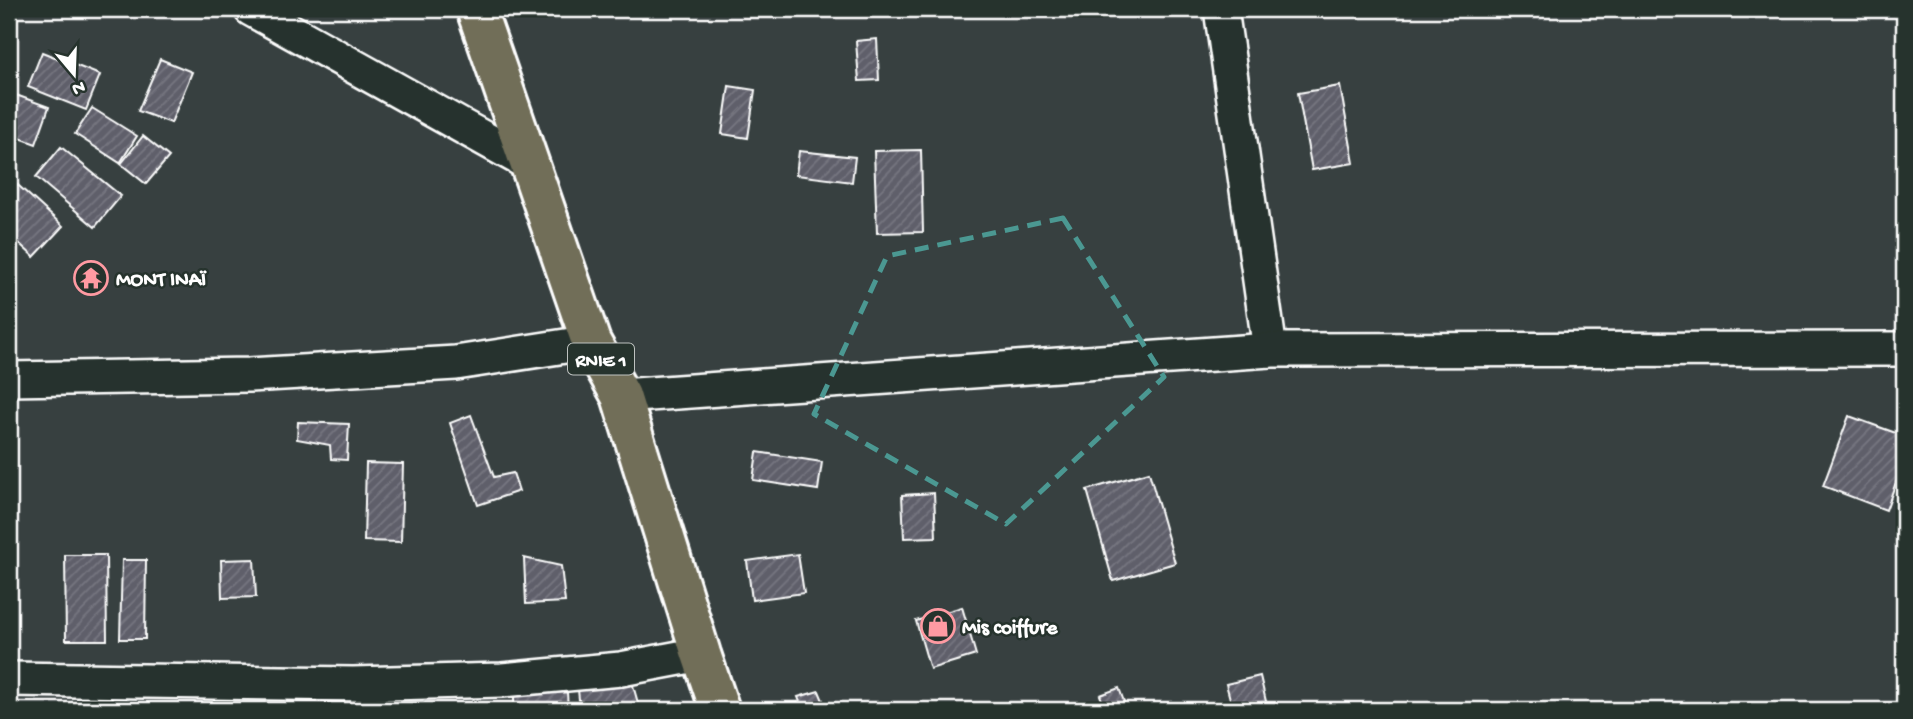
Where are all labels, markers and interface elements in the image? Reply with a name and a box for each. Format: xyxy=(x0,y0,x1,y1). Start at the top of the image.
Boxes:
north arrow xyxy=(38,38,108,108)
text: N xyxy=(69,74,88,100)
temple icon: MONT INAÏ xyxy=(72,259,110,297)
place label: MONT INAÏ xyxy=(116,269,207,294)
road number: RNIE 1 xyxy=(568,344,634,374)
shop icon: Mis coiffure xyxy=(919,607,957,645)
place label: Mis coiffure xyxy=(962,617,1059,642)

